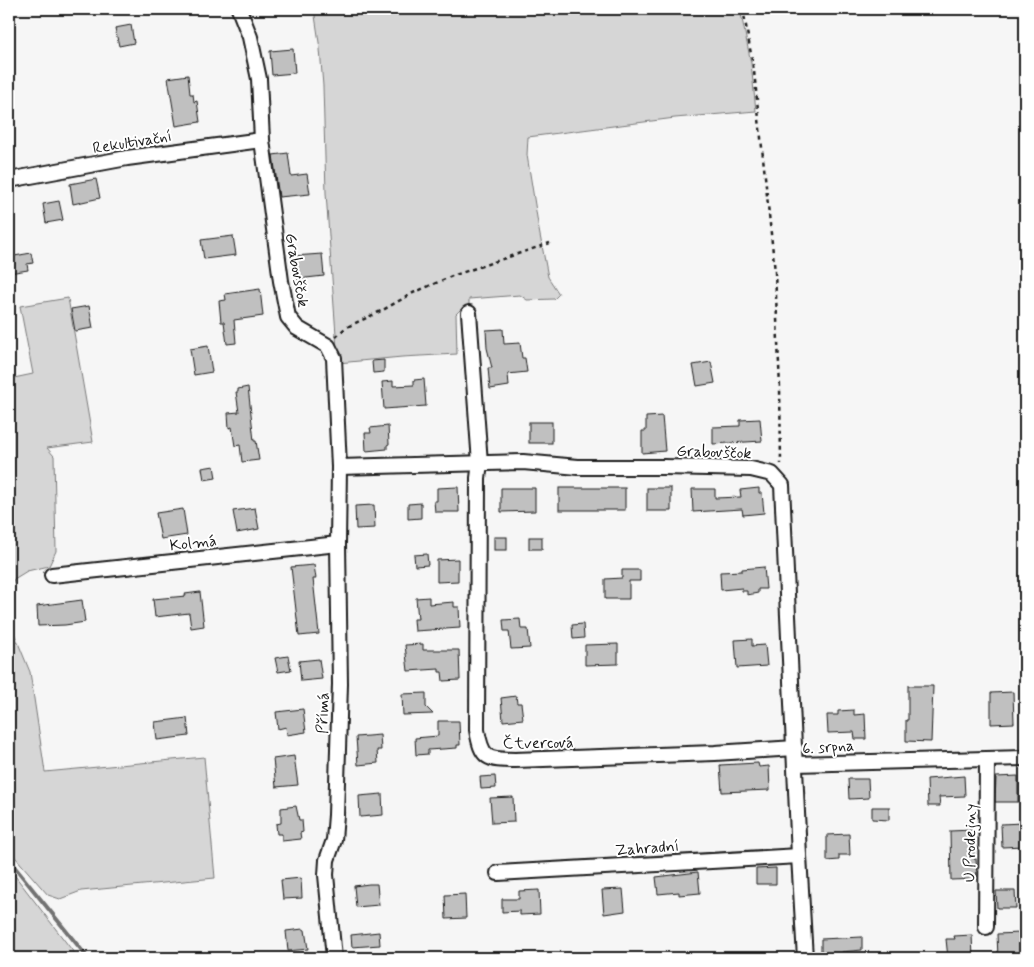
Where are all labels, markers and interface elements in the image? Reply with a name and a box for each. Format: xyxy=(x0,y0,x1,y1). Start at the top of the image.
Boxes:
street label: Rekultivační xyxy=(91,126,173,159)
street label: Grabovščok xyxy=(280,231,313,309)
street label: Grabovščok xyxy=(676,441,752,464)
street label: Kolmá xyxy=(169,531,218,556)
street label: Přímá xyxy=(312,692,335,734)
street label: Čtvercová xyxy=(502,732,574,755)
street label: 6. srpna xyxy=(801,735,855,760)
street label: U Prodejny xyxy=(959,804,982,883)
street label: Zahradní xyxy=(614,836,680,861)

